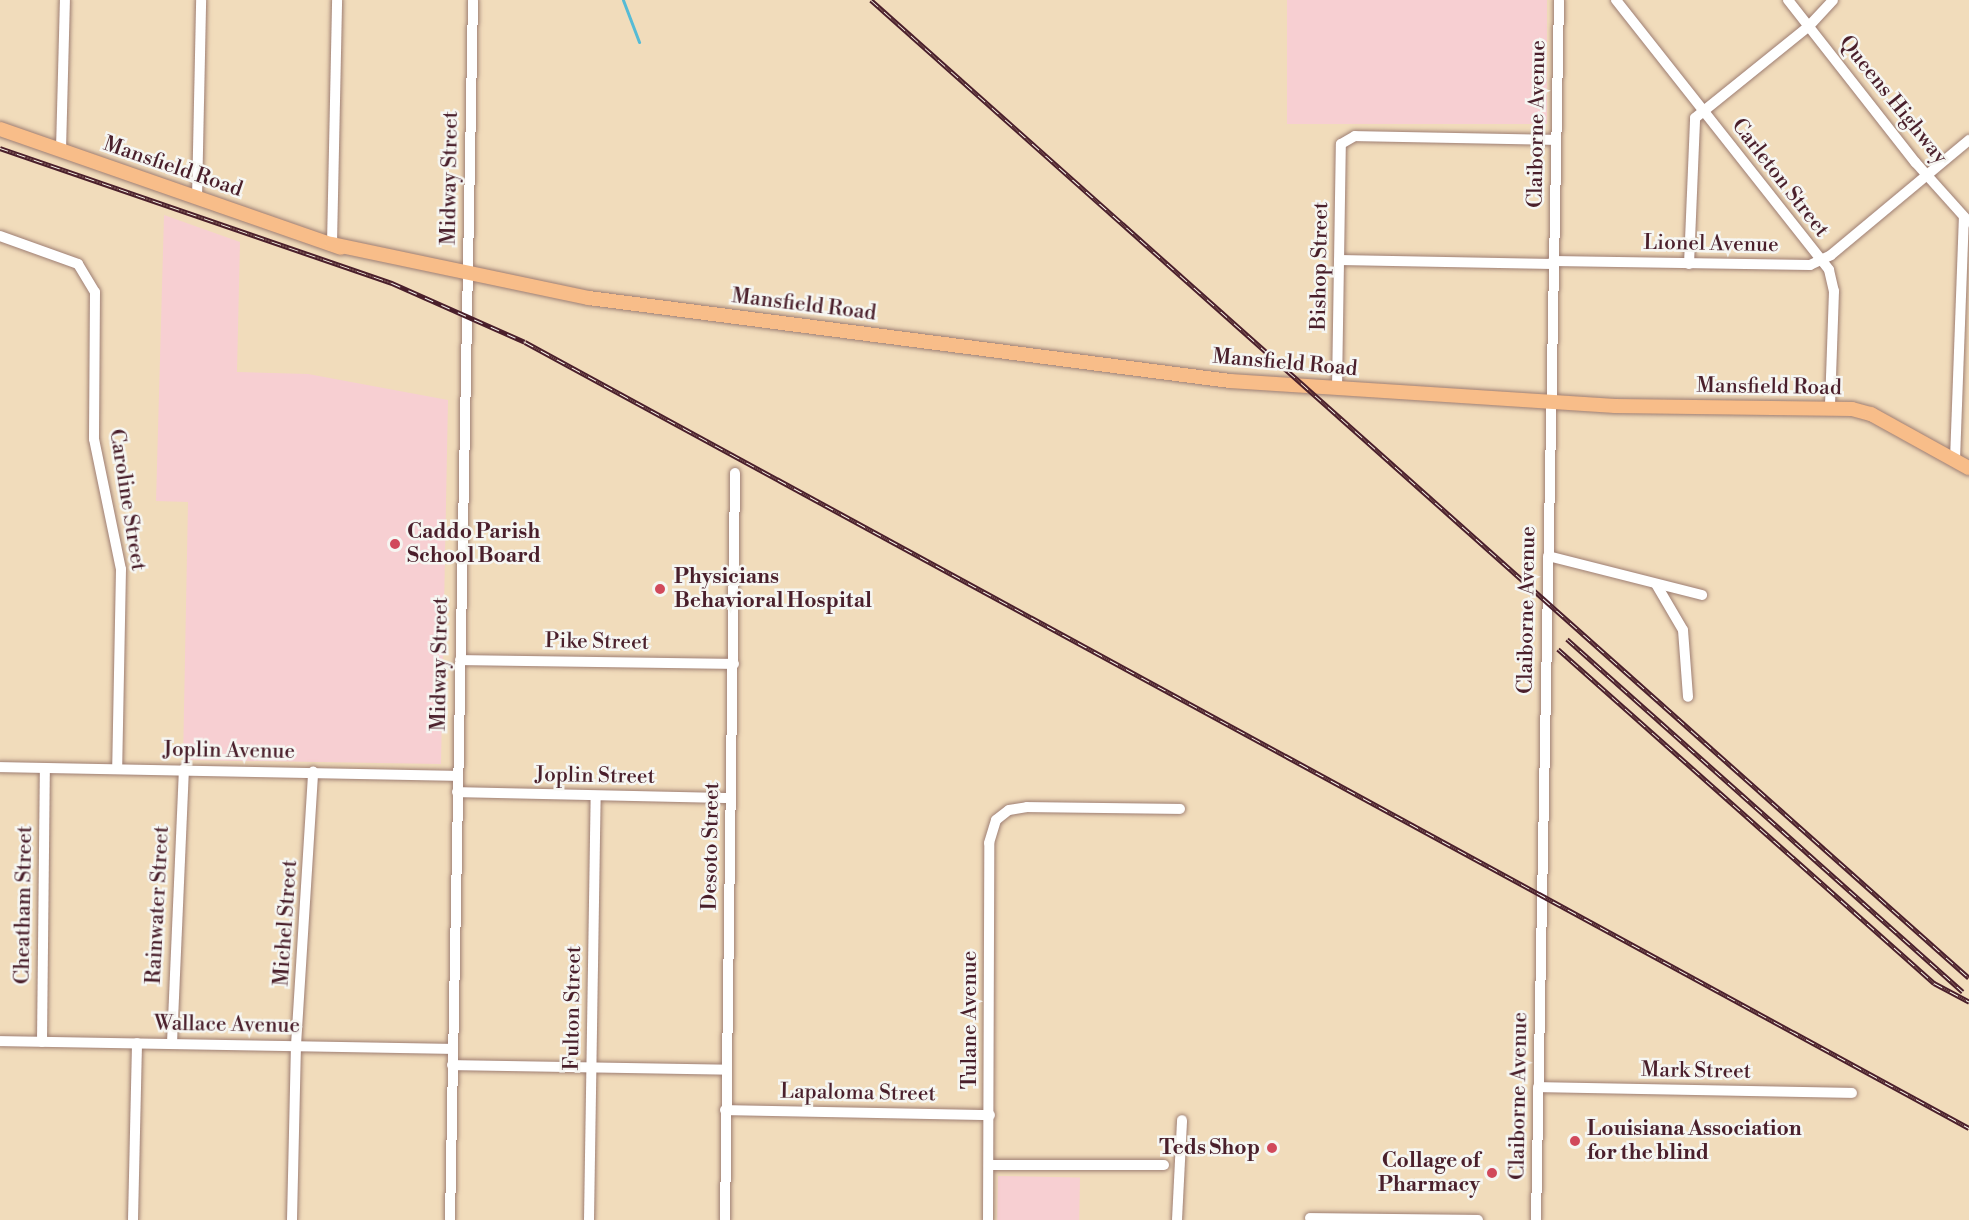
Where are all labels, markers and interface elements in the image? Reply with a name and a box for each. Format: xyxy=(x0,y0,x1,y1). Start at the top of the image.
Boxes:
street label: Queens Highway xyxy=(1834,31,1952,169)
street label: Claiborne Avenue xyxy=(1523,40,1551,208)
street label: Midway Street xyxy=(436,111,464,245)
street label: Carleton Street xyxy=(1726,114,1834,242)
street label: Mansfield Road xyxy=(100,131,246,203)
street label: Bishop Street xyxy=(1306,201,1334,331)
street label: Lionel Avenue xyxy=(1643,230,1779,258)
street label: Mansfield Road xyxy=(730,284,878,326)
street label: Mansfield Road xyxy=(1211,344,1359,382)
street label: Mansfield Road xyxy=(1696,373,1842,401)
street label: Caroline Street xyxy=(103,427,151,573)
place label: Caddo Parish School Board xyxy=(407,519,541,569)
street label: Claiborne Avenue xyxy=(1513,526,1541,694)
marker: Caddo Parish School Board xyxy=(388,537,402,551)
place label: Physicians Behavioral Hospital xyxy=(674,564,872,614)
marker: Physicians Behavioral Hospital xyxy=(651,580,669,598)
street label: Midway Street xyxy=(426,597,454,731)
street label: Pike Street xyxy=(545,628,649,656)
street label: Joplin Avenue xyxy=(163,737,295,765)
street label: Joplin Street xyxy=(535,762,655,790)
street label: Desoto Street xyxy=(697,782,725,910)
street label: Cheatham Street xyxy=(10,825,38,985)
street label: Rainwater Street xyxy=(141,825,175,985)
street label: Michel Street xyxy=(269,859,303,987)
street label: Fulton Street xyxy=(559,945,587,1071)
street label: Tulane Avenue xyxy=(957,951,983,1089)
street label: Wallace Avenue xyxy=(154,1011,300,1039)
street label: Claiborne Avenue xyxy=(1505,1012,1533,1180)
street label: Mark Street xyxy=(1641,1057,1751,1085)
street label: Lapaloma Street xyxy=(780,1079,936,1107)
place label: Louisiana Association for the blind xyxy=(1587,1116,1802,1166)
marker: Louisiana Association for the blind xyxy=(1568,1134,1582,1148)
place label: Teds Shop xyxy=(1159,1135,1260,1161)
marker: Teds Shop xyxy=(1265,1141,1279,1155)
place label: Collage of Pharmacy xyxy=(1378,1148,1480,1198)
marker: Collage of Pharmacy xyxy=(1485,1166,1499,1180)

